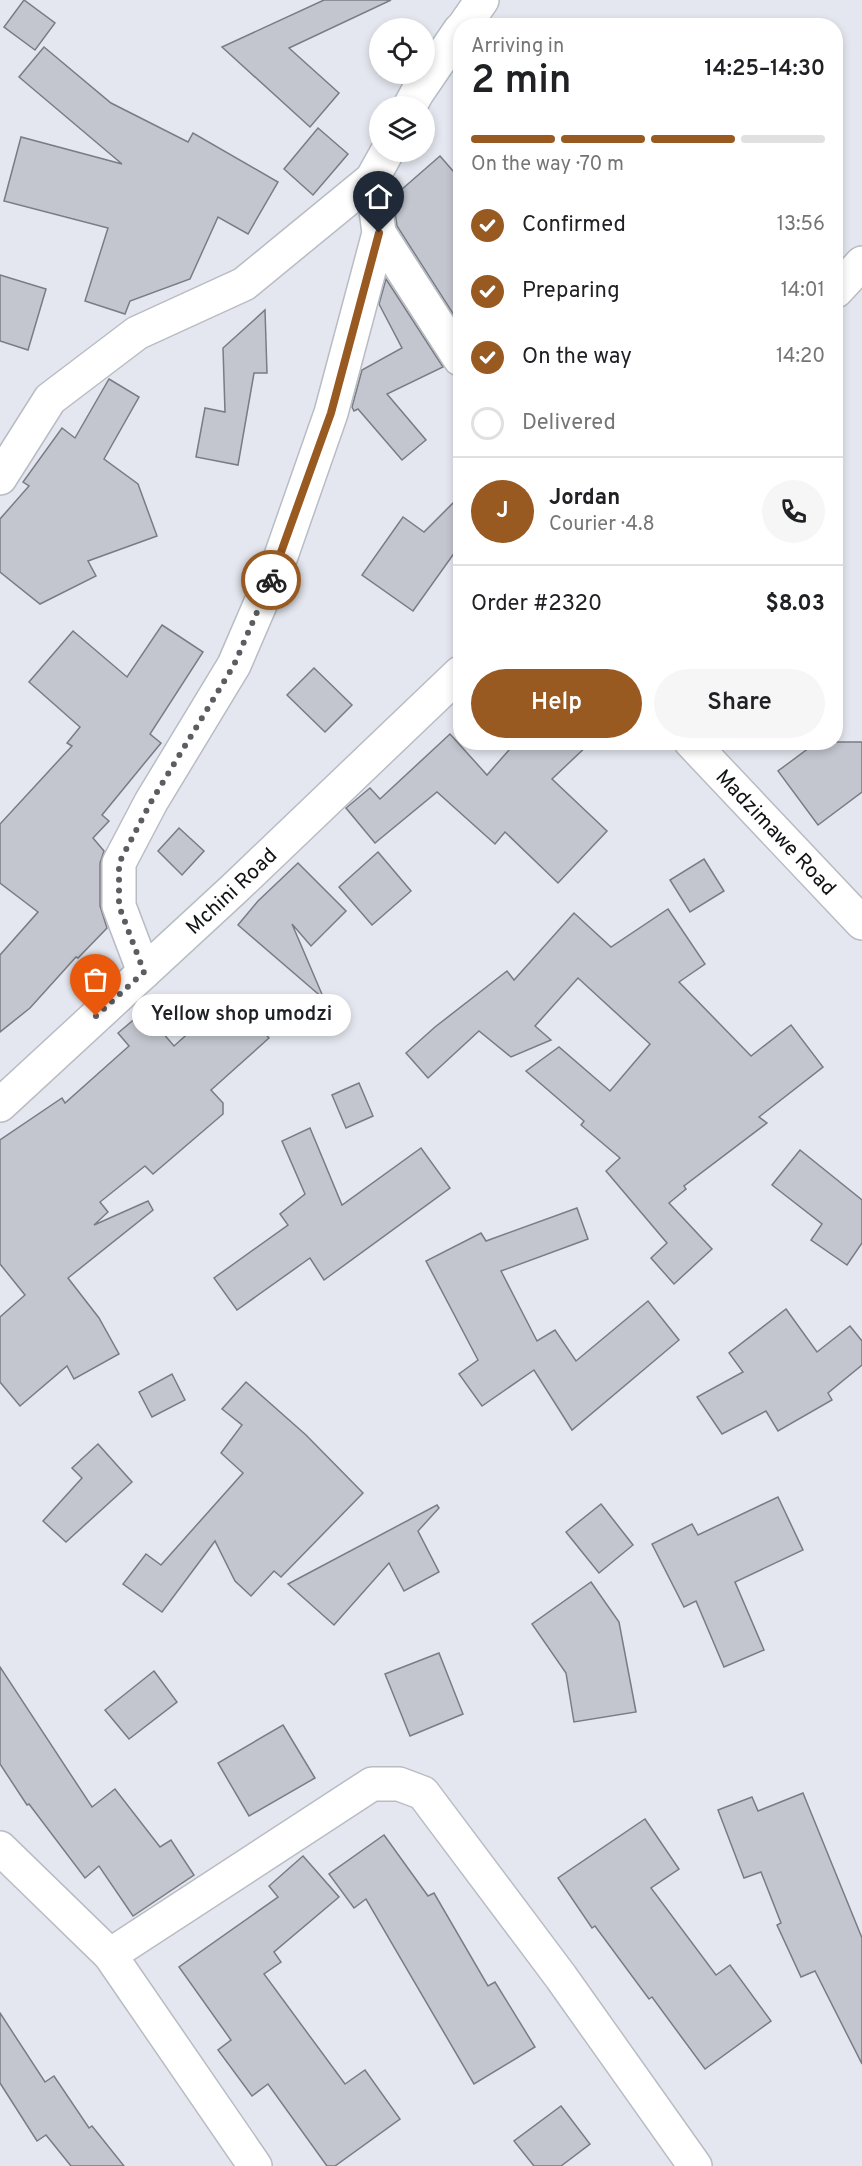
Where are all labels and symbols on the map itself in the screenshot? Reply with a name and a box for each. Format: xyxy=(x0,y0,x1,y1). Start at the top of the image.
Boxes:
pin xyxy=(353,171,404,233)
courier xyxy=(241,550,301,610)
street label: Madzimawe Road xyxy=(709,764,841,902)
street label: Mchini Road xyxy=(181,843,284,941)
pin xyxy=(70,954,121,1016)
callout: Yellow shop umodzi xyxy=(132,995,351,1037)

